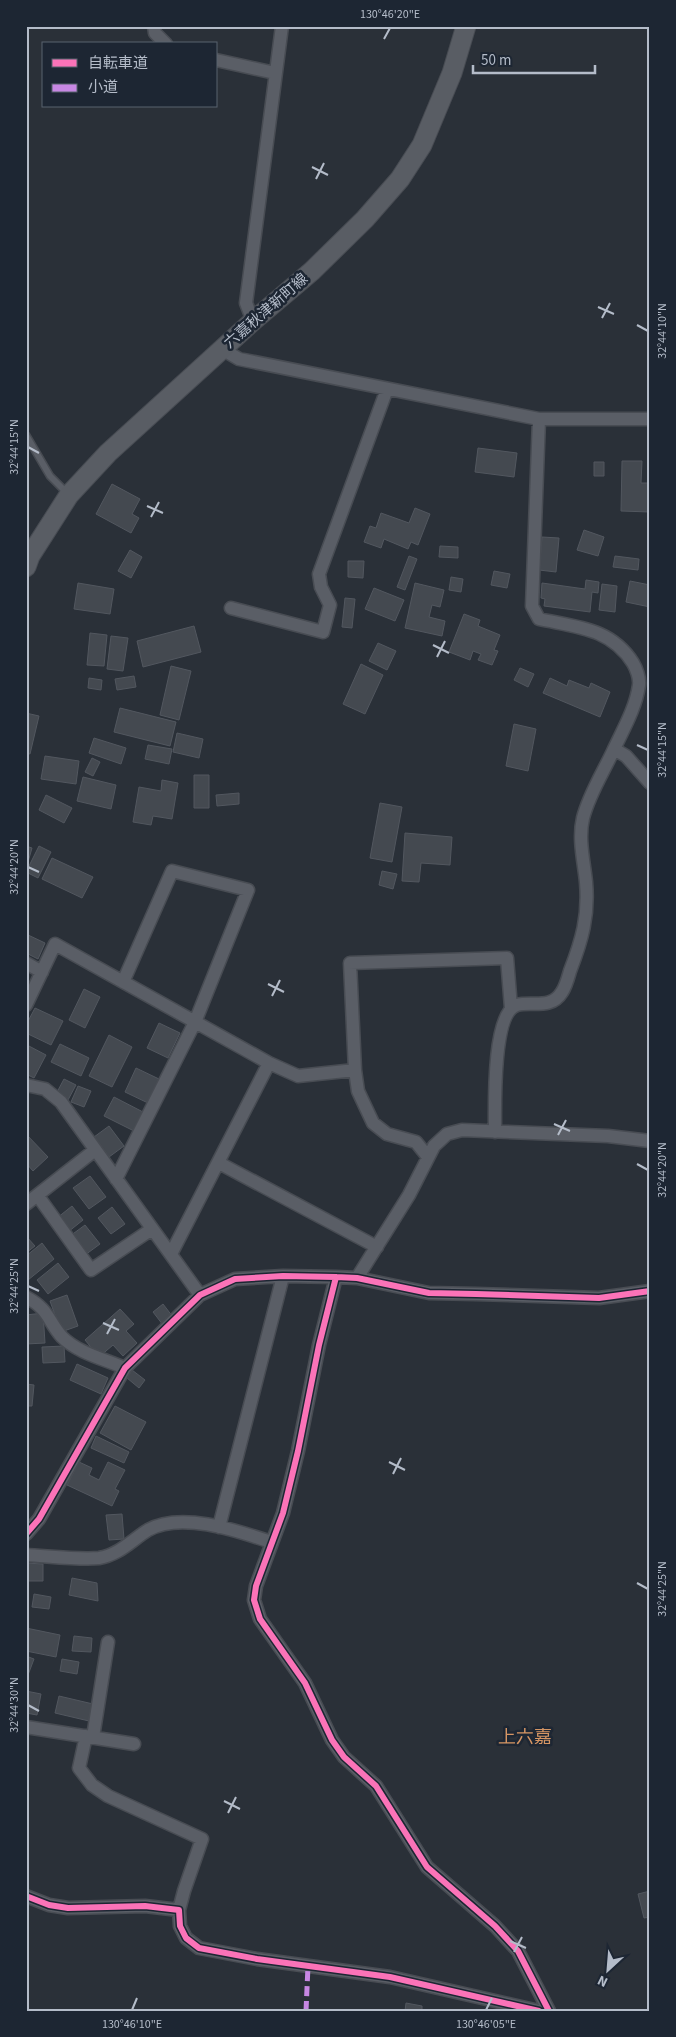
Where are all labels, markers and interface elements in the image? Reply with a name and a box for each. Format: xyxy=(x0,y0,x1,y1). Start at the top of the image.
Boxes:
text: 130°46'20"E xyxy=(360,6,420,23)
legend xyxy=(42,42,218,108)
scale bar xyxy=(473,42,596,74)
text: 50 m xyxy=(481,50,511,71)
text: 自転車道 xyxy=(88,53,148,74)
text: 小道 xyxy=(88,77,118,98)
street label: 六嘉秋津新町線 xyxy=(219,269,313,353)
text: 32°44'10"N xyxy=(654,303,671,359)
text: 32°44'15"N xyxy=(6,419,23,475)
text: 32°44'15"N xyxy=(654,722,671,778)
text: 32°44'20"N xyxy=(6,839,23,895)
text: 32°44'20"N xyxy=(654,1142,671,1198)
text: 32°44'25"N xyxy=(6,1258,23,1314)
text: 32°44'25"N xyxy=(654,1561,671,1617)
text: 32°44'30"N xyxy=(6,1677,23,1733)
district label: 上六嘉 xyxy=(498,1725,552,1750)
north arrow xyxy=(584,1944,634,1994)
text: N xyxy=(594,1970,611,1992)
text: 130°46'10"E xyxy=(102,2016,162,2033)
text: 130°46'05"E xyxy=(456,2016,516,2033)

